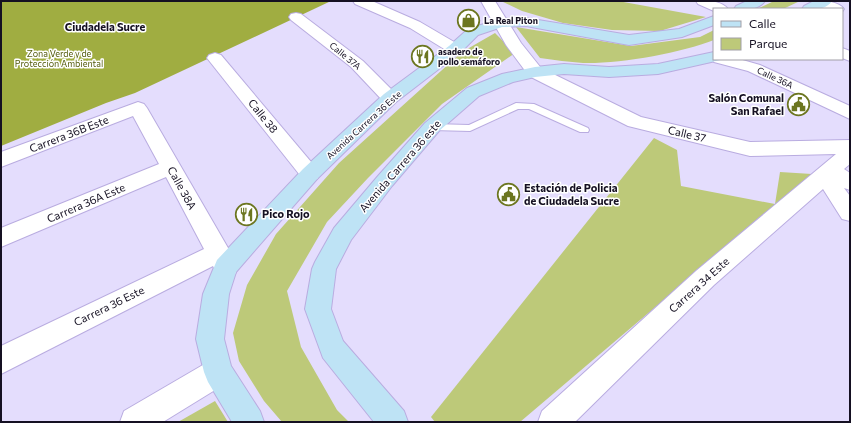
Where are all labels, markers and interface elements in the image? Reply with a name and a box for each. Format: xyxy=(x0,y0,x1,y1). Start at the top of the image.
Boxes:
shop icon: La Real Piton xyxy=(456,8,482,34)
legend xyxy=(713,8,843,60)
place label: La Real Piton xyxy=(484,15,538,26)
text: Calle xyxy=(749,16,776,30)
district label: Ciudadela Sucre xyxy=(65,20,146,33)
text: Parque xyxy=(749,36,787,50)
street label: Calle 37A xyxy=(327,40,363,72)
restaurant icon: asadero de pollo semáforo xyxy=(409,44,435,70)
place label: asadero de pollo semáforo xyxy=(438,46,501,67)
park label: Zona Verde y de Protección Ambiental xyxy=(15,48,103,69)
street label: Calle 36A xyxy=(755,64,795,91)
street label: Avenida Carrera 36 Este xyxy=(324,88,404,161)
place label: Salón Comunal San Rafael xyxy=(708,91,784,117)
public building icon: Salón Comunal San Rafael xyxy=(786,91,812,117)
street label: Calle 38 xyxy=(246,96,281,135)
street label: Carrera 36B Este xyxy=(27,112,110,155)
street label: Avenida Carrera 36 este xyxy=(356,117,443,214)
street label: Calle 37 xyxy=(667,123,708,144)
street label: Calle 38A xyxy=(165,164,200,212)
street label: Carrera 36A Este xyxy=(45,180,127,225)
public building icon: Estación de Policia de Ciudadela Sucre xyxy=(495,181,521,207)
place label: Estación de Policia de Ciudadela Sucre xyxy=(524,181,619,207)
restaurant icon: Pico Rojo xyxy=(234,201,260,227)
place label: Pico Rojo xyxy=(262,207,310,220)
street label: Carrera 34 Este xyxy=(666,254,732,315)
street label: Carrera 36 Este xyxy=(72,283,146,328)

